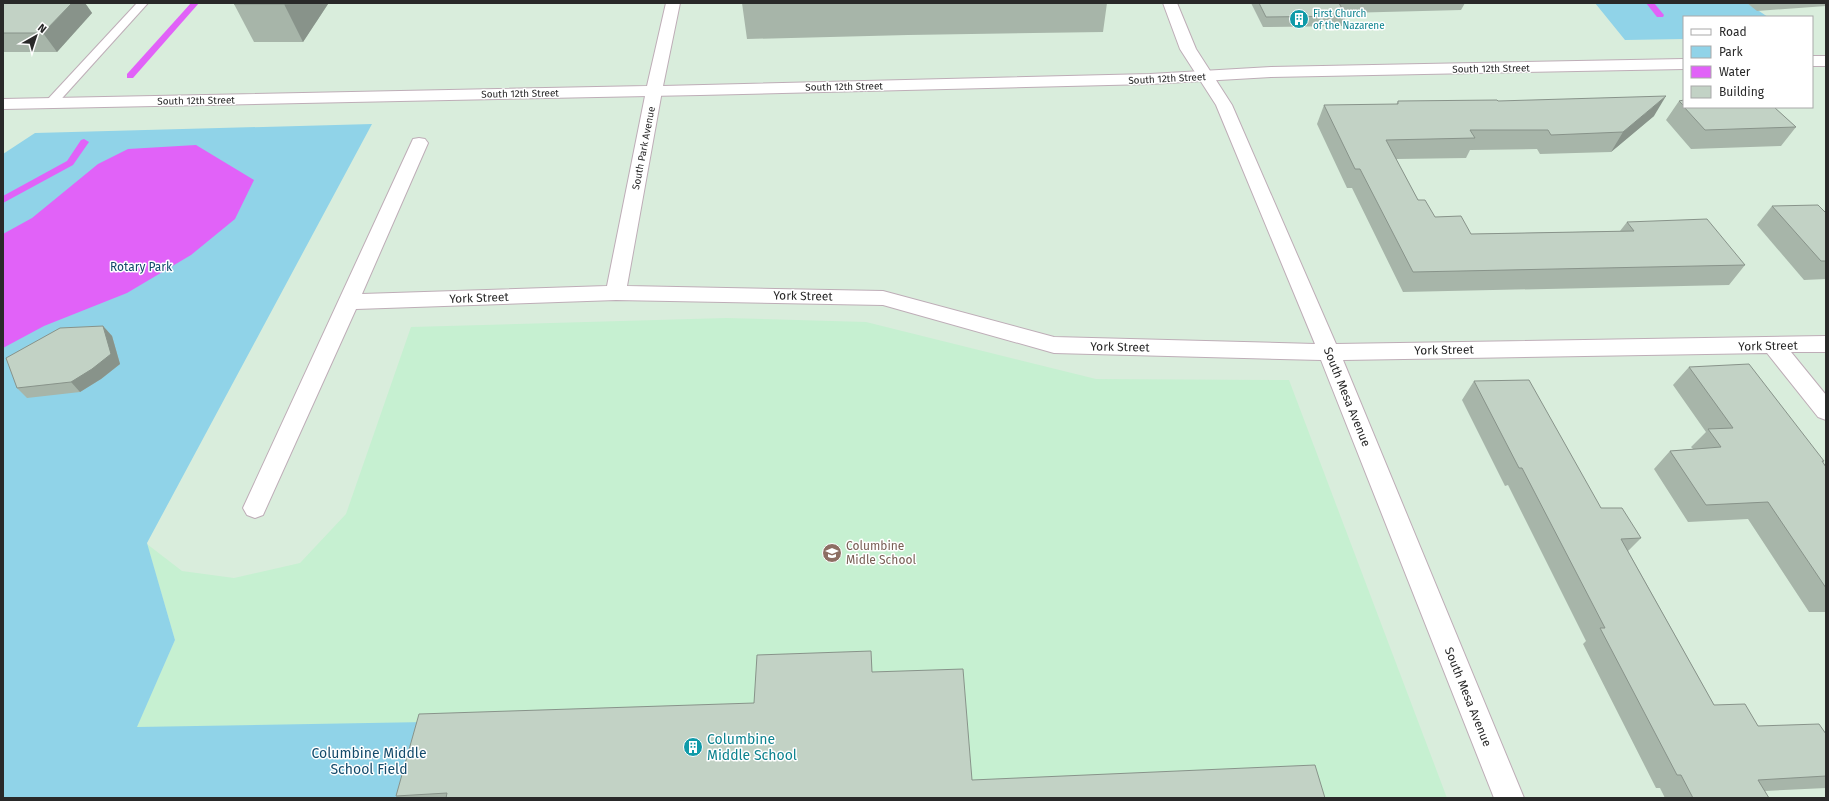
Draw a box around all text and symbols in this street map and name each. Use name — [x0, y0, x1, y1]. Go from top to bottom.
building icon: First Church of the Nazarene — [1288, 8, 1310, 30]
place label: First Church of the Nazarene — [1313, 8, 1385, 32]
north arrow — [16, 16, 56, 56]
legend — [1683, 16, 1813, 108]
text: N — [35, 21, 49, 36]
text: Road — [1719, 25, 1747, 39]
text: Park — [1719, 45, 1743, 59]
street label: South 12th Street — [1452, 62, 1530, 76]
text: Water — [1719, 65, 1751, 79]
street label: South 12th Street — [1128, 71, 1207, 87]
street label: South 12th Street — [805, 80, 883, 94]
text: Building — [1719, 85, 1765, 99]
street label: South 12th Street — [481, 87, 559, 101]
street label: South 12th Street — [157, 94, 235, 108]
street label: South Park Avenue — [630, 105, 658, 191]
park label: Rotary Park — [110, 260, 173, 274]
street label: York Street — [773, 288, 833, 304]
street label: York Street — [449, 290, 510, 306]
street label: York Street — [1738, 338, 1798, 354]
street label: York Street — [1090, 339, 1150, 355]
street label: York Street — [1414, 342, 1474, 358]
street label: South Mesa Avenue — [1321, 345, 1373, 449]
place label: Columbine Midle School — [846, 539, 916, 567]
school or university icon: Columbine Midle School — [821, 542, 843, 564]
street label: South Mesa Avenue — [1442, 645, 1494, 749]
place label: Columbine Middle School — [707, 731, 797, 764]
building icon: Columbine Middle School — [682, 736, 704, 758]
park label: Columbine Middle School Field — [311, 745, 427, 778]

